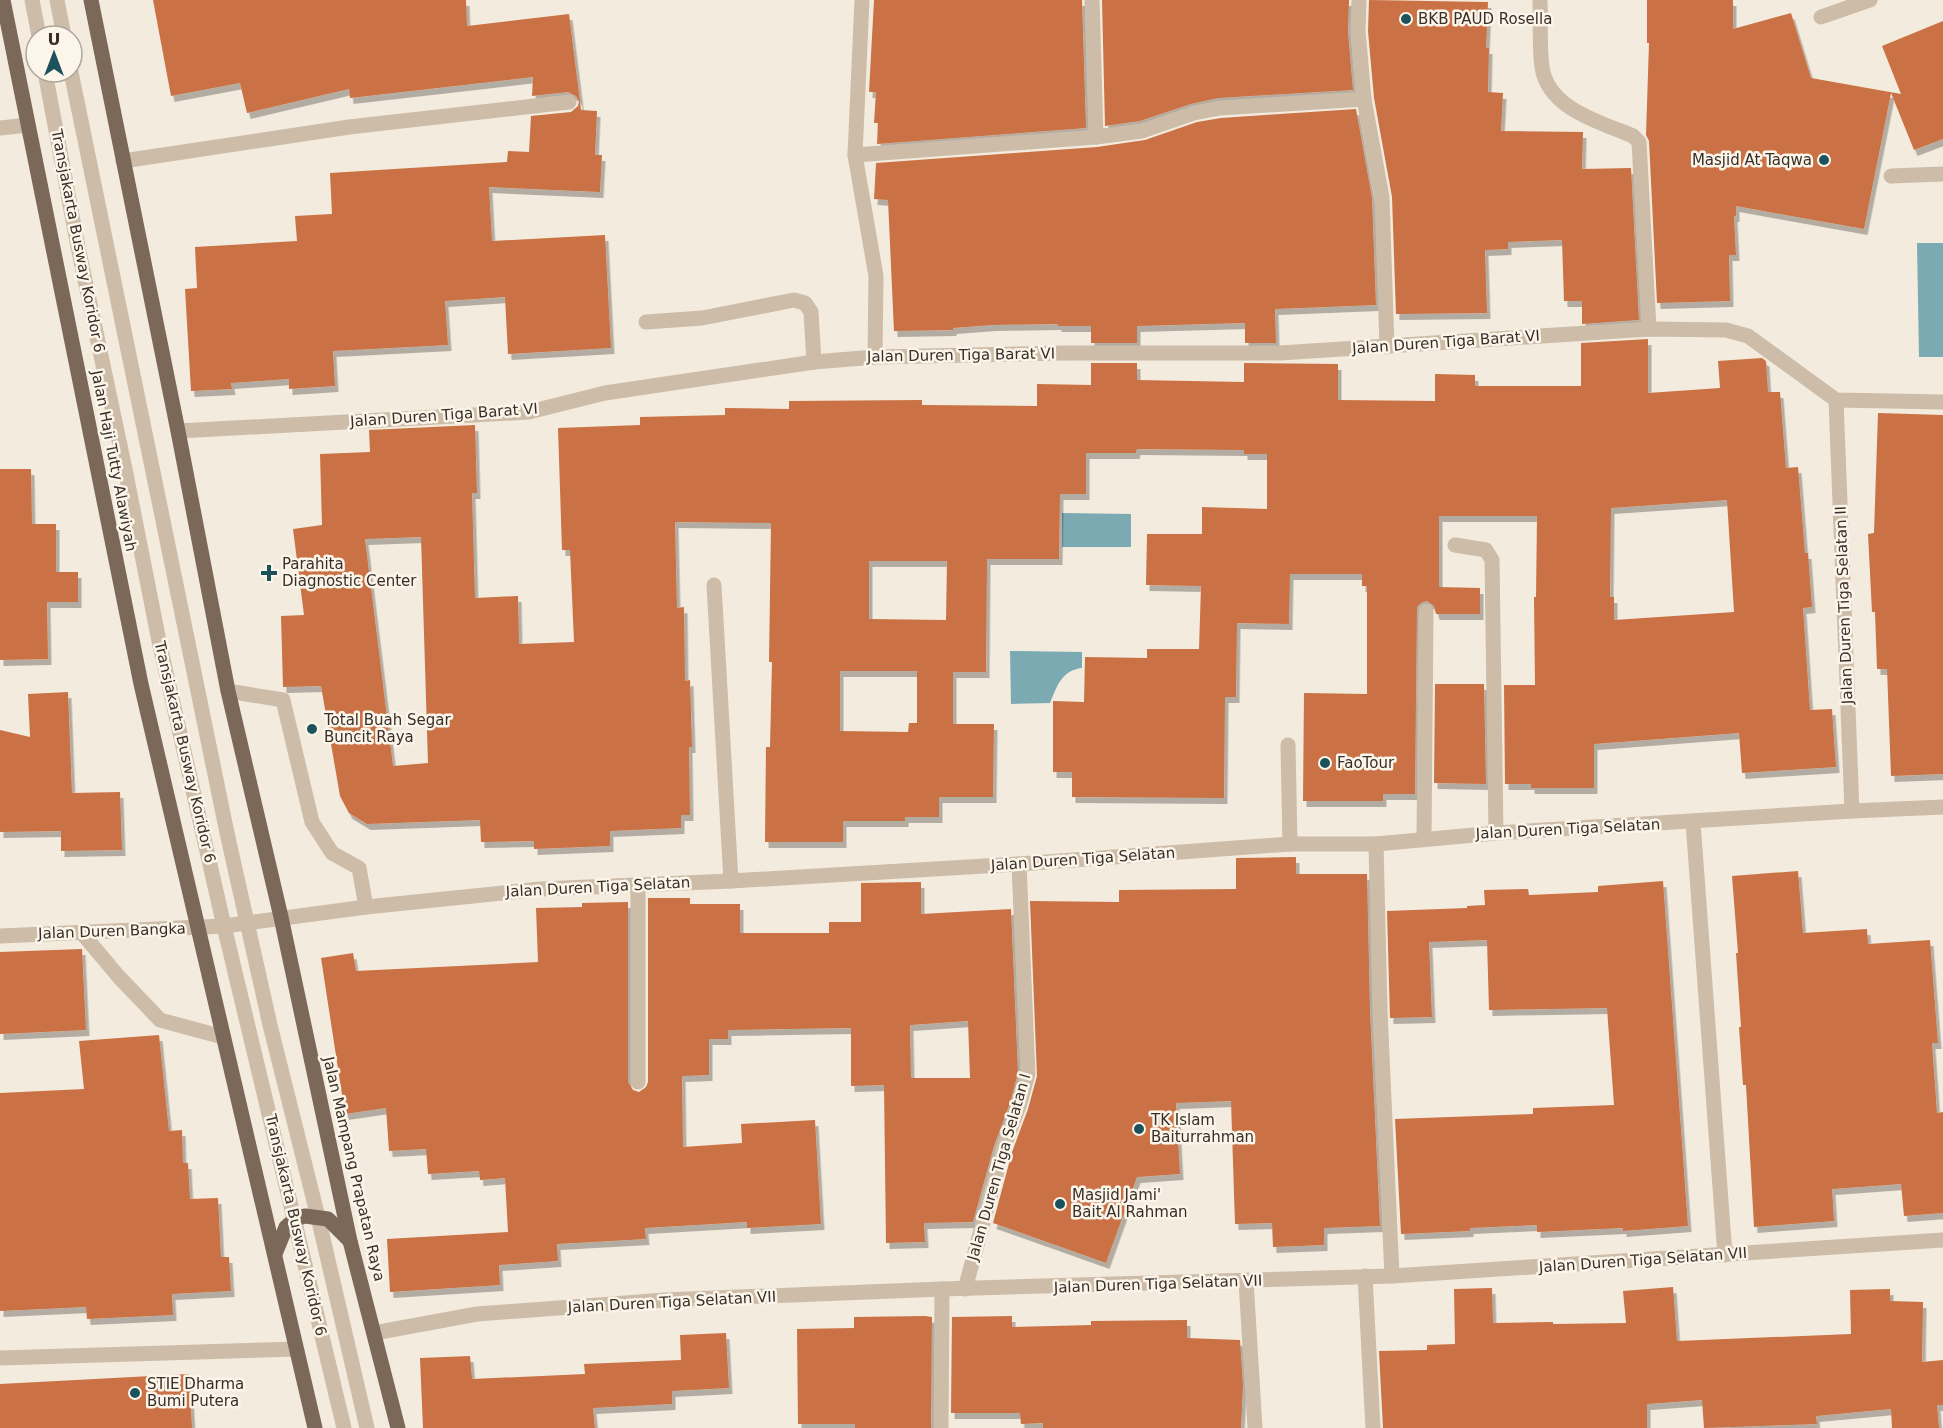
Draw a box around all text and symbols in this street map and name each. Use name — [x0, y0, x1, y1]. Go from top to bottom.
place label: BKB PAUD Rosella — [1418, 10, 1552, 28]
marker: BKB PAUD Rosella — [1399, 12, 1413, 26]
north arrow — [24, 24, 84, 84]
text: U — [48, 30, 61, 49]
street label: Transjakarta Busway Koridor 6 — [47, 127, 109, 354]
place label: Masjid At Taqwa — [1692, 151, 1812, 169]
marker: Masjid At Taqwa — [1817, 153, 1831, 167]
street label: Jalan Duren Tiga Barat VI — [1351, 326, 1540, 358]
street label: Jalan Duren Tiga Barat VI — [866, 344, 1055, 366]
street label: Jalan Haji Tutty Alawiyah — [87, 368, 140, 553]
street label: Jalan Duren Tiga Barat VI — [349, 399, 538, 431]
street label: Jalan Duren Tiga Selatan II — [1832, 506, 1856, 705]
place label: Parahita Diagnostic Center — [282, 555, 417, 590]
marker: Parahita Diagnostic Center — [260, 564, 278, 582]
street label: Transjakarta Busway Koridor 6 — [150, 638, 219, 865]
place label: Total Buah Segar Buncit Raya — [323, 711, 452, 746]
marker: Total Buah Segar Buncit Raya — [305, 722, 319, 736]
place label: FaoTour — [1337, 754, 1395, 772]
marker: FaoTour — [1318, 756, 1332, 770]
street label: Jalan Duren Tiga Selatan — [1474, 815, 1661, 843]
street label: Jalan Duren Tiga Selatan — [989, 844, 1176, 874]
street label: Jalan Duren Tiga Selatan — [504, 873, 691, 901]
street label: Jalan Duren Bangka — [37, 919, 186, 943]
street label: Jalan Mampang Prapatan Raya — [319, 1054, 389, 1283]
street label: Jalan Duren Tiga Selatan I — [963, 1071, 1034, 1264]
street label: Transjakarta Busway Koridor 6 — [261, 1111, 330, 1338]
place label: TK Islam Baiturrahman — [1150, 1111, 1254, 1146]
marker: TK Islam Baiturrahman — [1132, 1122, 1146, 1136]
place label: Masjid Jami' Bait Al Rahman — [1072, 1186, 1188, 1221]
marker: Masjid Jami' Bait Al Rahman — [1053, 1197, 1067, 1211]
street label: Jalan Duren Tiga Selatan VII — [1537, 1244, 1748, 1276]
street label: Jalan Duren Tiga Selatan VII — [1052, 1271, 1263, 1297]
street label: Jalan Duren Tiga Selatan VII — [566, 1288, 777, 1316]
place label: STIE Dharma Bumi Putera — [147, 1375, 244, 1410]
marker: STIE Dharma Bumi Putera — [128, 1386, 142, 1400]

